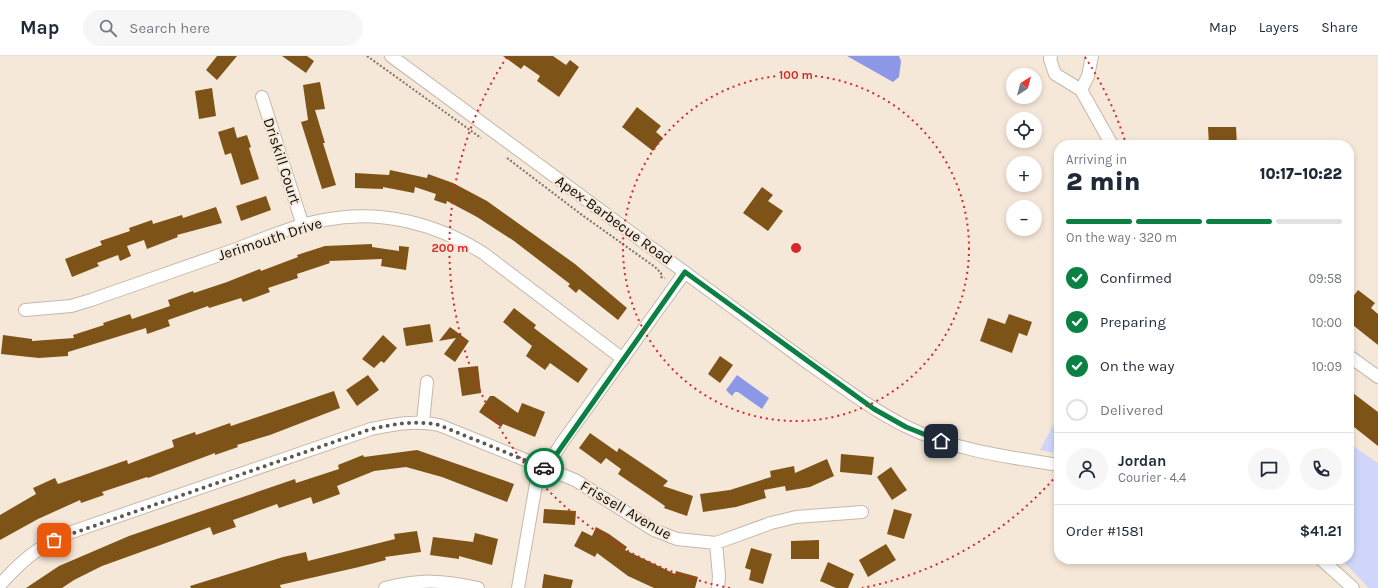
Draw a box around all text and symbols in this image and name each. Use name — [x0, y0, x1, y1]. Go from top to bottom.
search box — [83, 10, 363, 46]
text: Map — [20, 17, 59, 39]
icon: search — [97, 17, 119, 39]
text: Search here — [129, 19, 210, 37]
text: Map — [1209, 19, 1237, 36]
text: Layers — [1259, 19, 1299, 36]
text: Share — [1321, 19, 1358, 36]
text: 100 m — [779, 68, 813, 82]
north arrow — [1006, 68, 1042, 104]
map controls — [1006, 68, 1042, 236]
button: locate — [1006, 112, 1042, 148]
street label: Driskill Court — [260, 115, 305, 207]
text: Arriving in — [1066, 152, 1127, 167]
button: + — [1006, 156, 1042, 192]
text: 10:17–10:22 — [1260, 165, 1342, 183]
text: 2 min — [1066, 166, 1141, 197]
street label: Apex-Barbecue Road — [552, 172, 676, 268]
button: − — [1006, 200, 1042, 236]
street label: Jerimouth Drive — [216, 214, 324, 264]
text: On the way · 320 m — [1066, 230, 1177, 245]
text: 200 m — [432, 241, 468, 255]
centre of rings — [789, 241, 803, 255]
icon: check — [1066, 267, 1088, 289]
text: Confirmed — [1100, 269, 1172, 287]
text: 09:58 — [1308, 271, 1342, 286]
icon: check — [1066, 311, 1088, 333]
text: Preparing — [1100, 313, 1166, 331]
text: 10:00 — [1312, 315, 1342, 330]
icon: check — [1066, 355, 1088, 377]
text: On the way — [1100, 357, 1174, 375]
text: 10:09 — [1312, 359, 1342, 374]
text: Delivered — [1100, 401, 1164, 419]
pin — [924, 424, 958, 458]
icon: home — [930, 430, 952, 452]
courier — [524, 448, 564, 488]
button: person — [1066, 448, 1108, 490]
button: chat — [1248, 448, 1290, 490]
button: phone — [1300, 448, 1342, 490]
text: Jordan — [1118, 452, 1166, 470]
icon: car — [533, 457, 555, 479]
text: Courier · 4.4 — [1118, 470, 1186, 485]
street label: Frissell Avenue — [577, 477, 675, 543]
text: Order #1581 — [1066, 522, 1144, 540]
text: $41.21 — [1300, 522, 1342, 540]
pin — [37, 523, 71, 557]
icon: bag — [43, 529, 65, 551]

